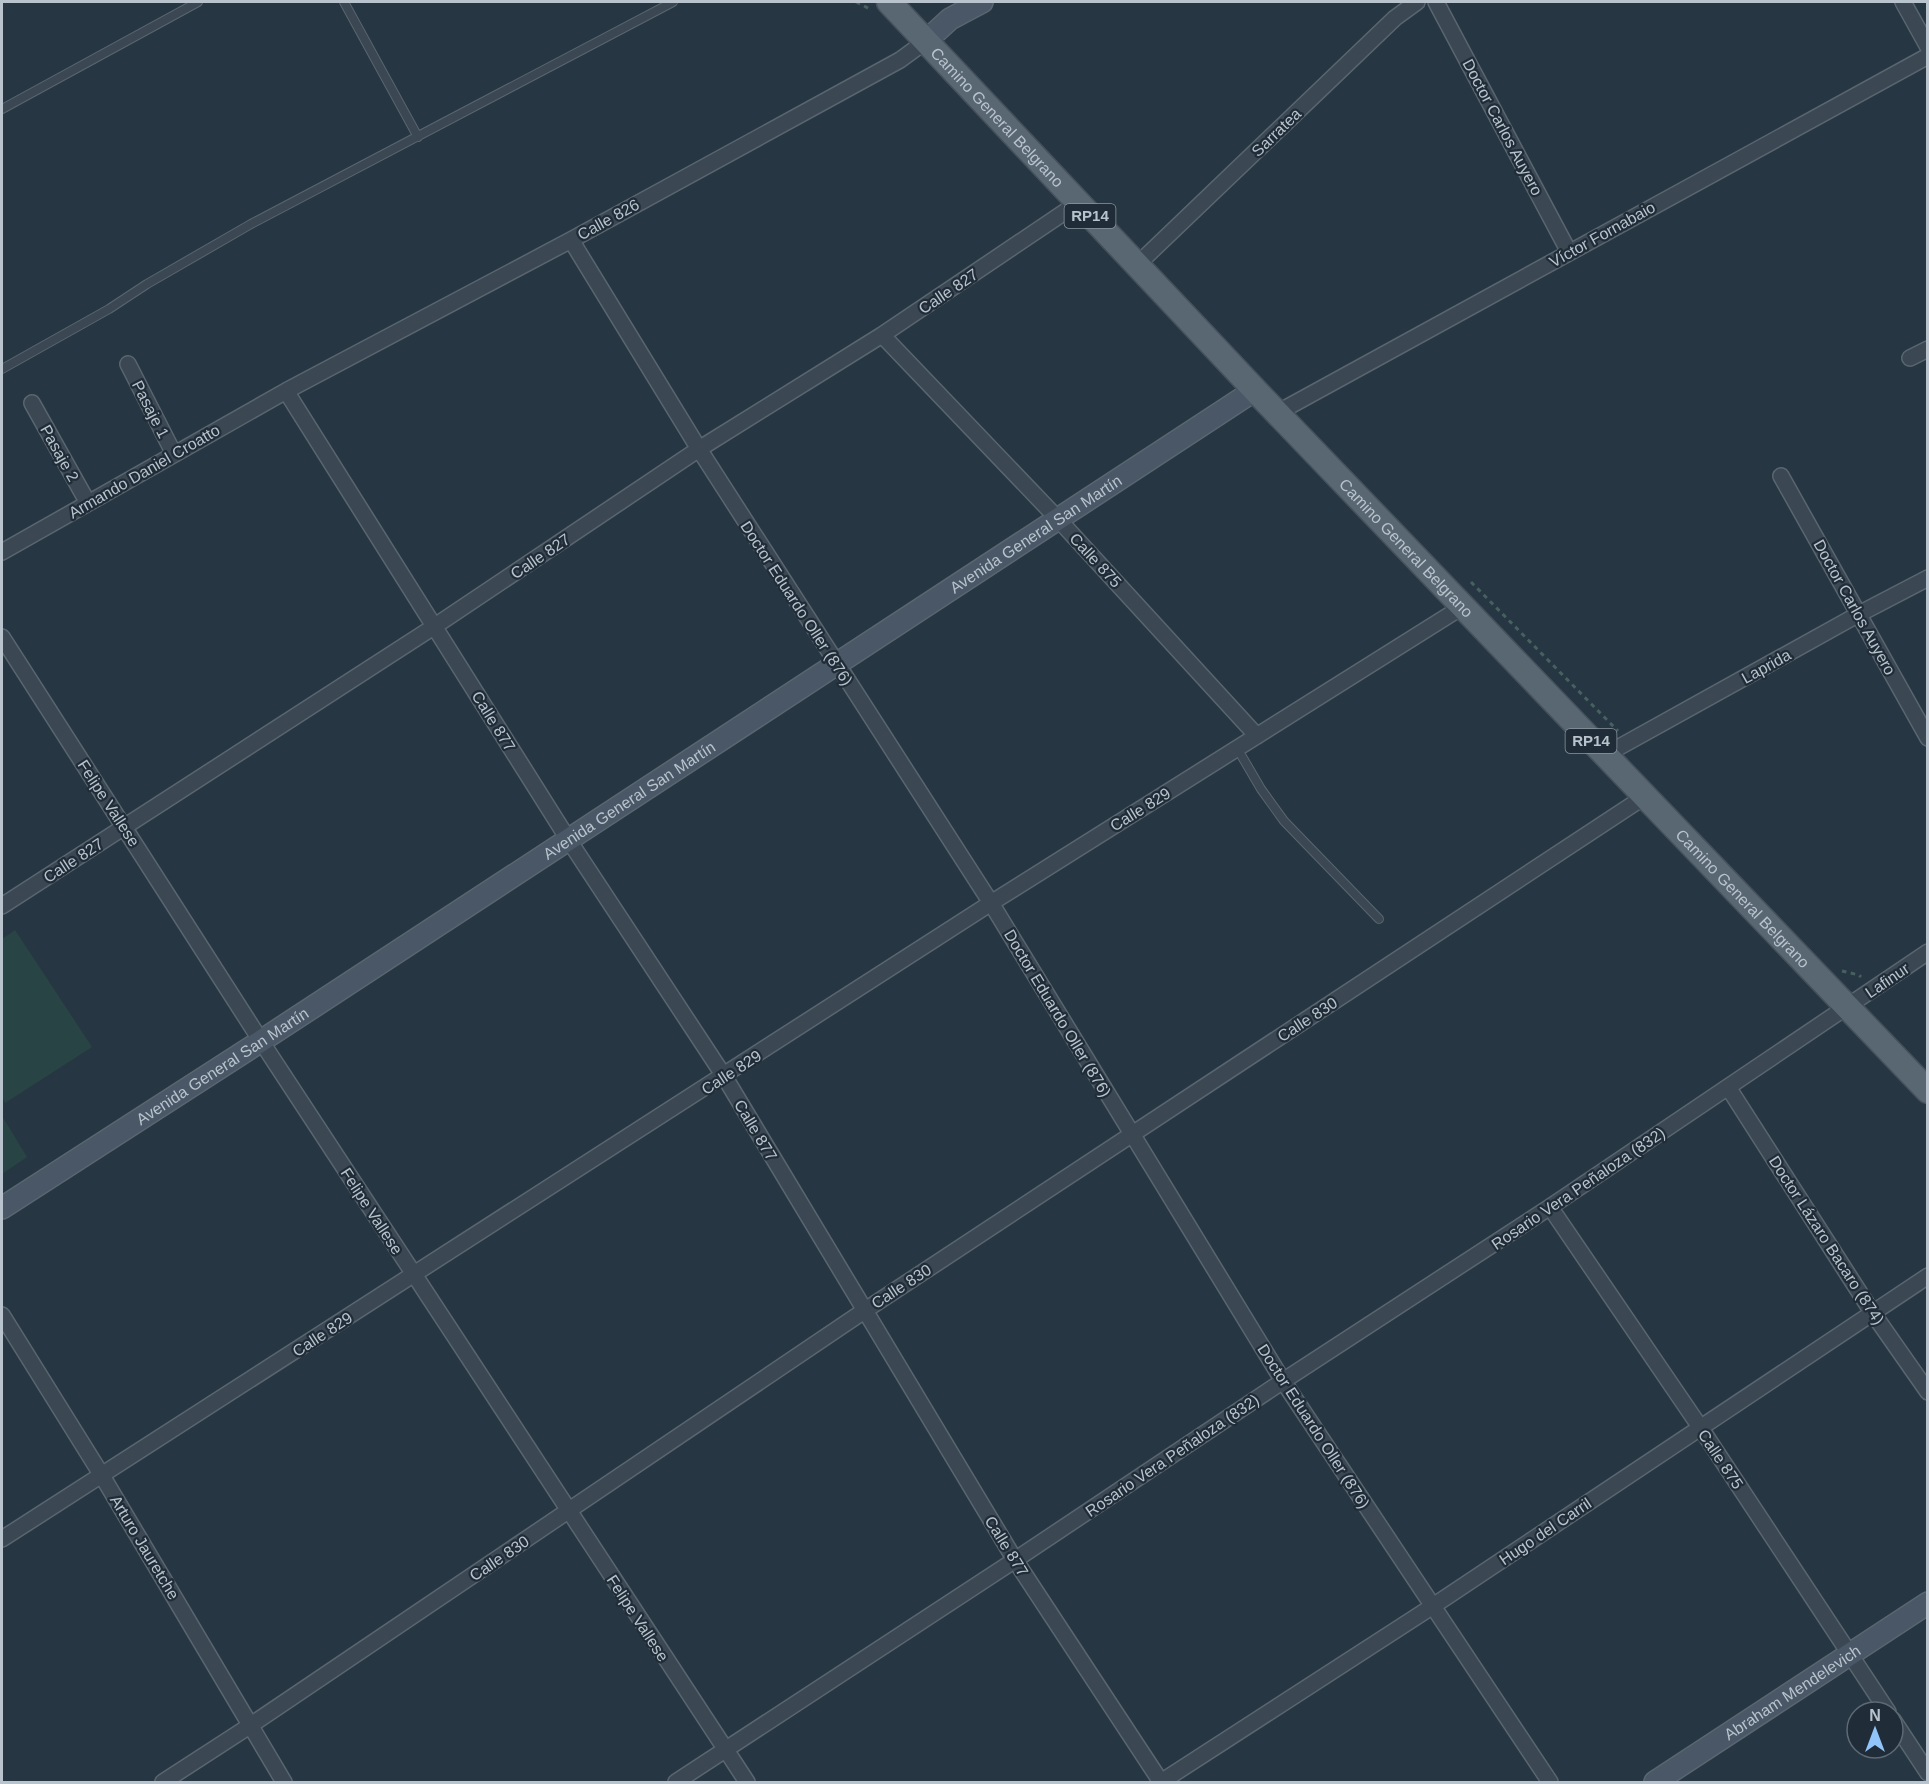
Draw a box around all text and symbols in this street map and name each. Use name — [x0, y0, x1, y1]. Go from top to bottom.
street label: Camino General Belgrano — [927, 44, 1067, 191]
street label: Doctor Carlos Auyero — [1459, 56, 1546, 198]
street label: Sarratea — [1248, 105, 1304, 160]
street label: Calle 826 — [575, 196, 642, 243]
street label: Víctor Fornabaio — [1546, 198, 1658, 271]
road number: RP14 — [1064, 204, 1116, 228]
street label: Calle 827 — [916, 265, 981, 317]
street label: Pasaje 1 — [129, 378, 172, 441]
street label: Armando Daniel Croatto — [66, 421, 223, 522]
street label: Pasaje 2 — [37, 422, 82, 485]
street label: Avenida General San Martín — [947, 472, 1125, 597]
street label: Camino General Belgrano — [1336, 475, 1476, 621]
street label: Doctor Eduardo Oller (876) — [737, 518, 856, 688]
street label: Calle 827 — [508, 530, 573, 582]
street label: Calle 875 — [1066, 530, 1125, 591]
street label: Doctor Carlos Auyero — [1810, 537, 1899, 678]
street label: Laprida — [1739, 646, 1794, 687]
street label: Calle 877 — [468, 688, 519, 755]
road number: RP14 — [1566, 729, 1616, 753]
street label: Avenida General San Martín — [540, 738, 718, 863]
street label: Felipe Vallese — [74, 757, 143, 850]
street label: Calle 829 — [1107, 784, 1174, 835]
street label: Camino General Belgrano — [1672, 826, 1813, 971]
street label: Calle 827 — [40, 835, 106, 886]
street label: Doctor Eduardo Oller (876) — [1001, 927, 1114, 1100]
street label: Lafinur — [1862, 959, 1913, 1001]
street label: Calle 830 — [1274, 994, 1340, 1045]
street label: Avenida General San Martín — [133, 1004, 312, 1128]
street label: Calle 829 — [698, 1047, 764, 1098]
street label: Calle 877 — [731, 1097, 780, 1164]
street label: Rosario Vera Peñaloza (832) — [1488, 1124, 1668, 1253]
street label: Doctor Lázaro Bacaro (874) — [1766, 1153, 1887, 1328]
street label: Felipe Vallese — [337, 1165, 406, 1258]
street label: Calle 830 — [868, 1261, 934, 1312]
street label: Calle 829 — [289, 1309, 355, 1360]
street label: Doctor Eduardo Oller (876) — [1254, 1341, 1373, 1511]
street label: Rosario Vera Peñaloza (832) — [1082, 1391, 1262, 1520]
street label: Calle 875 — [1695, 1427, 1747, 1492]
street label: Arturo Jauretche — [107, 1492, 182, 1602]
street label: Hugo del Carril — [1496, 1495, 1594, 1568]
street label: Calle 877 — [981, 1513, 1032, 1580]
street label: Calle 830 — [467, 1532, 532, 1584]
street label: Felipe Vallese — [603, 1572, 672, 1665]
street label: Abraham Mendelevich — [1721, 1642, 1864, 1743]
north arrow — [1845, 1700, 1905, 1760]
text: N — [1869, 1707, 1881, 1724]

